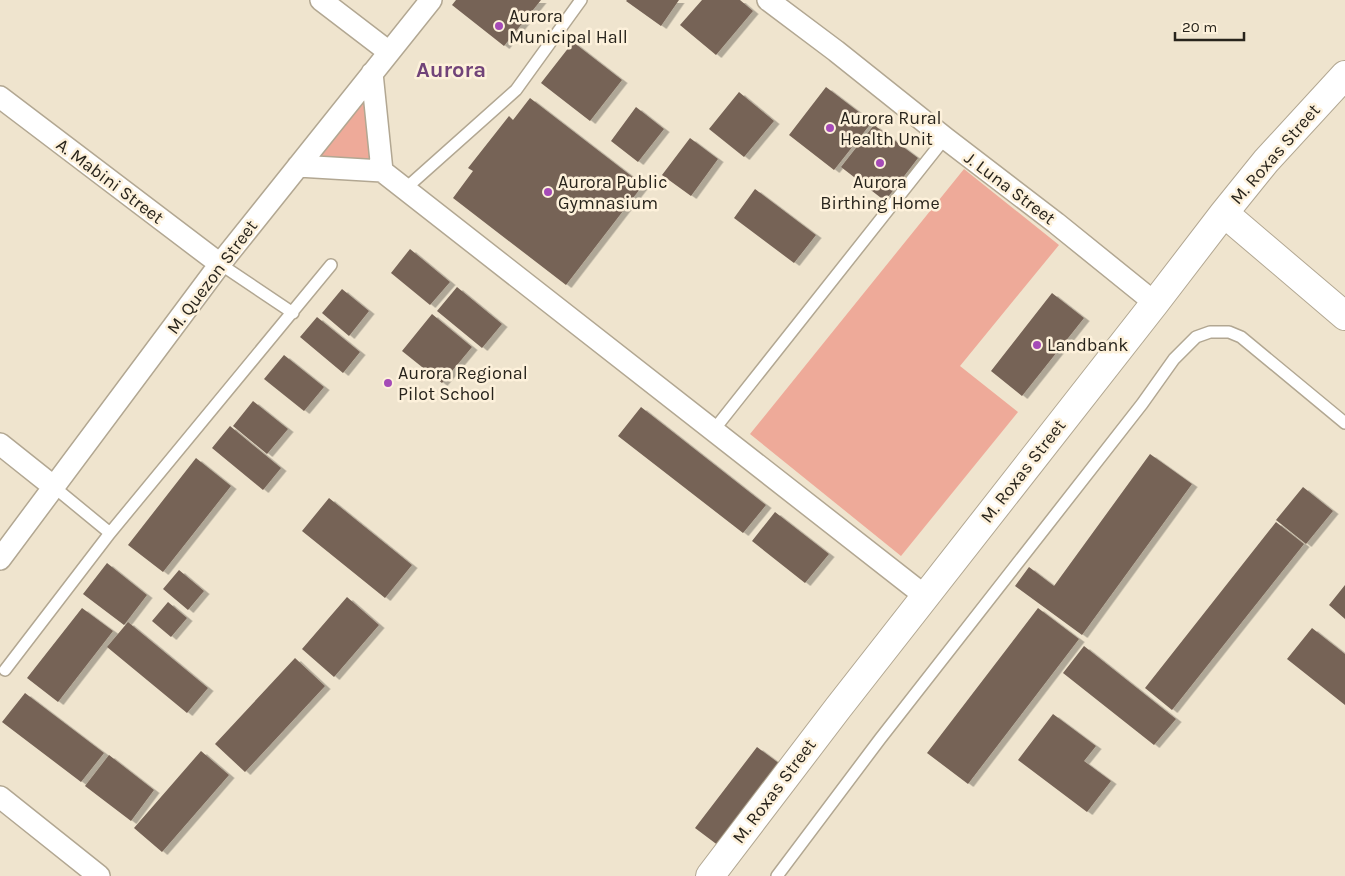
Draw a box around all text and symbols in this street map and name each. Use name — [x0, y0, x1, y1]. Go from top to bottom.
place label: Aurora Municipal Hall — [509, 5, 628, 48]
scale bar — [1175, 10, 1244, 42]
text: 20 m — [1182, 18, 1217, 36]
marker: Aurora Municipal Hall — [493, 20, 505, 32]
district label: Aurora — [416, 57, 486, 83]
street label: M. Roxas Street — [1225, 99, 1325, 209]
place label: Aurora Rural Health Unit — [840, 107, 942, 150]
marker: Aurora Rural Health Unit — [824, 122, 836, 134]
street label: A. Mabini Street — [52, 133, 168, 229]
street label: J. Luna Street — [960, 147, 1060, 230]
marker: Aurora Birthing Home — [874, 157, 886, 169]
place label: Aurora Public Gymnasium — [558, 171, 668, 214]
place label: Aurora Birthing Home — [820, 171, 940, 214]
marker: Aurora Public Gymnasium — [542, 186, 554, 198]
street label: M. Quezon Street — [162, 215, 262, 339]
place label: Landbank — [1047, 334, 1128, 356]
marker: Landbank — [1031, 339, 1043, 351]
place label: Aurora Regional Pilot School — [398, 362, 528, 405]
marker: Aurora Regional Pilot School — [382, 377, 394, 389]
street label: M. Roxas Street — [976, 414, 1071, 527]
street label: M. Roxas Street — [727, 734, 821, 848]

